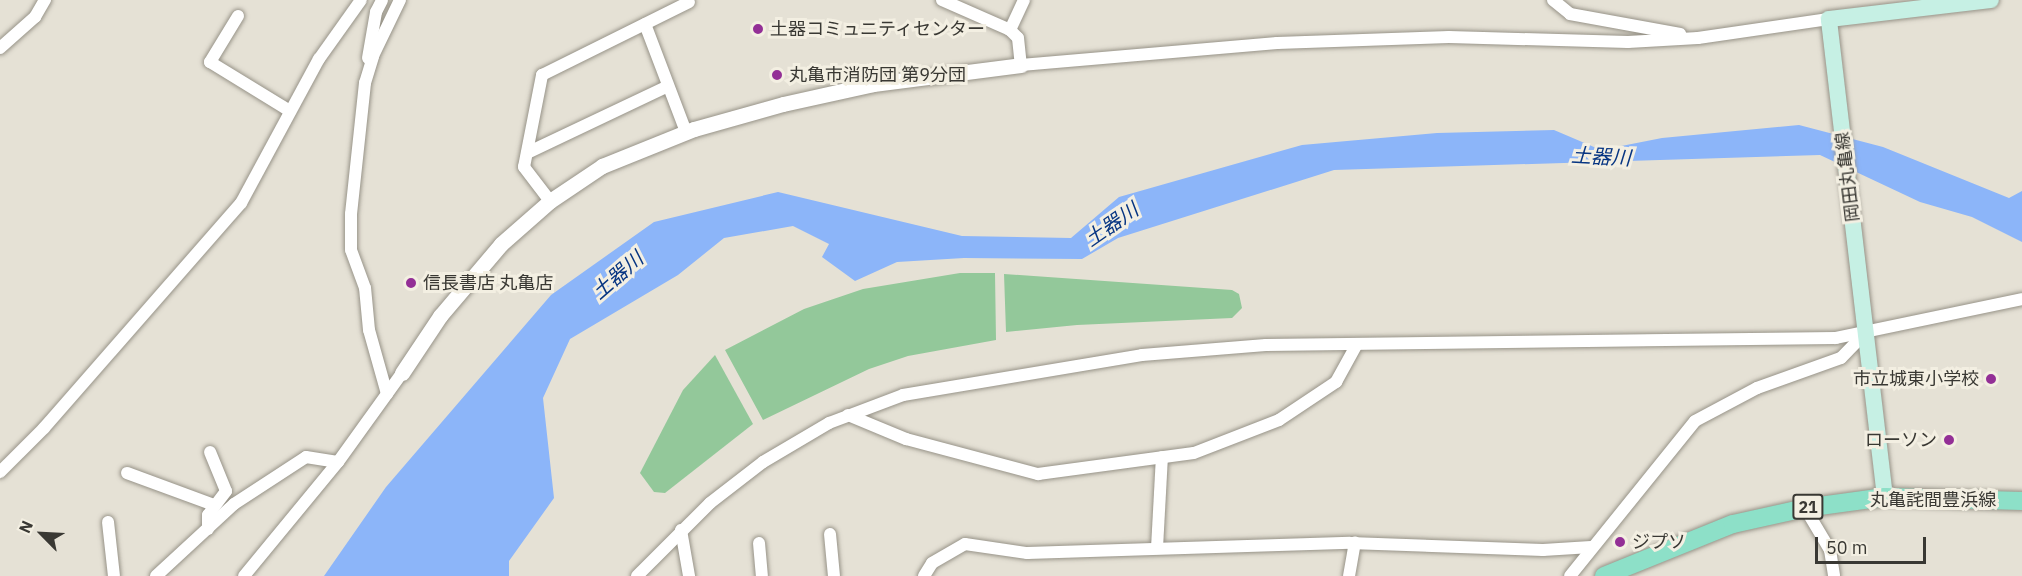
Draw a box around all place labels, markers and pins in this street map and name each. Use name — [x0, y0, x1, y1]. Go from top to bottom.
place label: 土器コミュニティセンター — [770, 18, 986, 40]
marker: 土器コミュニティセンター — [751, 22, 765, 36]
place label: 丸亀市消防団 第9分団 — [789, 64, 966, 86]
marker: 丸亀市消防団 第9分団 — [770, 68, 784, 82]
place label: 信長書店 丸亀店 — [423, 272, 553, 294]
marker: 信長書店 丸亀店 — [404, 276, 418, 290]
place label: 市立城東小学校 — [1853, 368, 1979, 390]
marker: 市立城東小学校 — [1984, 372, 1998, 386]
place label: ローソン — [1865, 429, 1937, 451]
marker: ローソン — [1942, 433, 1956, 447]
place label: ジプソ — [1632, 531, 1686, 553]
marker: ジプソ — [1613, 535, 1627, 549]

